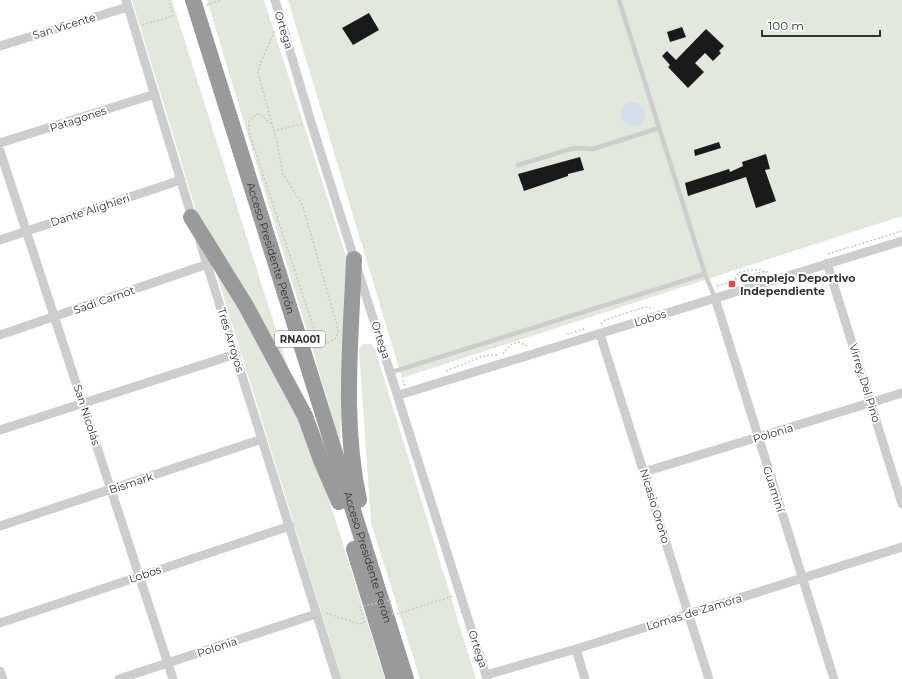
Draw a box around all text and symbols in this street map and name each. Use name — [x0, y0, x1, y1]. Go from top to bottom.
street label: Ortega — [272, 9, 296, 51]
street label: San Vicente — [31, 10, 98, 42]
scale bar — [762, 12, 880, 38]
text: 100 m — [768, 18, 804, 33]
street label: Patagones — [48, 103, 109, 135]
street label: Acceso Presidente Perón — [244, 181, 298, 316]
street label: Dante Alighieri — [49, 191, 131, 229]
place label: Complejo Deportivo Independiente — [740, 271, 855, 298]
marker: Complejo Deportivo Independiente — [727, 279, 737, 289]
street label: Sadi Carnot — [72, 283, 137, 317]
street label: Tres Arroyos — [215, 306, 248, 374]
street label: Lobos — [632, 306, 668, 330]
street label: Ortega — [368, 319, 394, 361]
road number: RNA001 — [275, 331, 325, 347]
street label: Virrey Del Pino — [846, 342, 884, 424]
street label: San Nicolás — [71, 383, 104, 448]
street label: Polonia — [751, 420, 795, 446]
street label: Guaminí — [760, 464, 788, 515]
street label: Nicasio Oroño — [637, 467, 673, 545]
street label: Bismark — [107, 469, 155, 497]
street label: Acceso Presidente Perón — [341, 490, 395, 625]
street label: Lobos — [127, 562, 163, 586]
street label: Lomas de Zamora — [644, 591, 744, 633]
street label: Ortega — [465, 628, 491, 670]
street label: Polonia — [195, 634, 239, 660]

